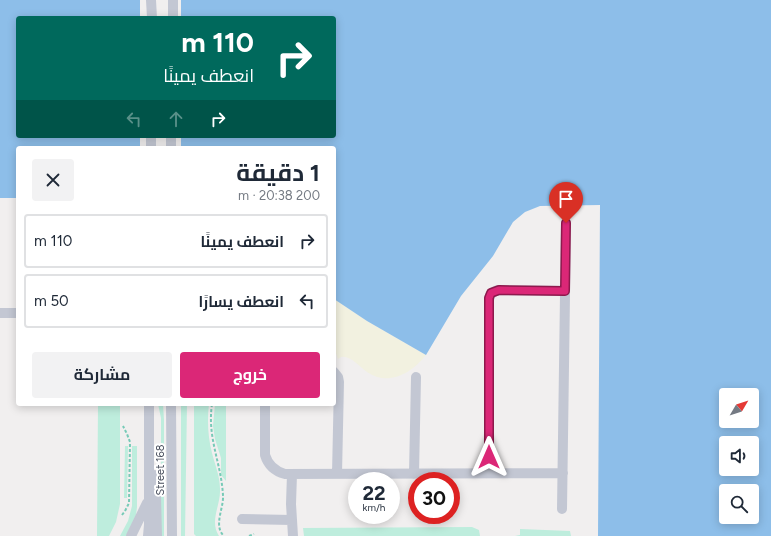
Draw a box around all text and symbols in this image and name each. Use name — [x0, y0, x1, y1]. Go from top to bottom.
text: 110 m — [181, 25, 254, 59]
icon: right — [268, 32, 320, 84]
text: انعطف يمينًا — [163, 65, 254, 87]
icon: left — [123, 108, 145, 130]
icon: ahead — [165, 108, 187, 130]
icon: right — [207, 108, 229, 130]
text: 1 دقيقة — [236, 158, 320, 187]
button: close — [32, 159, 74, 201]
pin — [549, 182, 583, 223]
text: 200 m · 20:38 — [238, 188, 320, 203]
icon: arrive — [555, 188, 577, 210]
icon: right — [296, 230, 318, 252]
text: 110 m — [34, 232, 73, 250]
text: انعطف يمينًا — [200, 233, 284, 251]
icon: left — [296, 290, 318, 312]
text: 50 m — [34, 292, 69, 310]
text: انعطف يسارًا — [199, 293, 284, 311]
button: مشاركة — [32, 352, 172, 398]
button: خروج — [180, 352, 320, 398]
north arrow — [719, 388, 759, 428]
map controls — [719, 388, 759, 524]
position arrow — [468, 436, 510, 478]
button: sound — [719, 436, 759, 476]
street label: Street 168 — [154, 444, 167, 496]
speed limit sign: 30 — [408, 472, 460, 524]
text: 22 — [362, 481, 386, 505]
button: search — [719, 484, 759, 524]
text: km/h — [363, 501, 385, 514]

